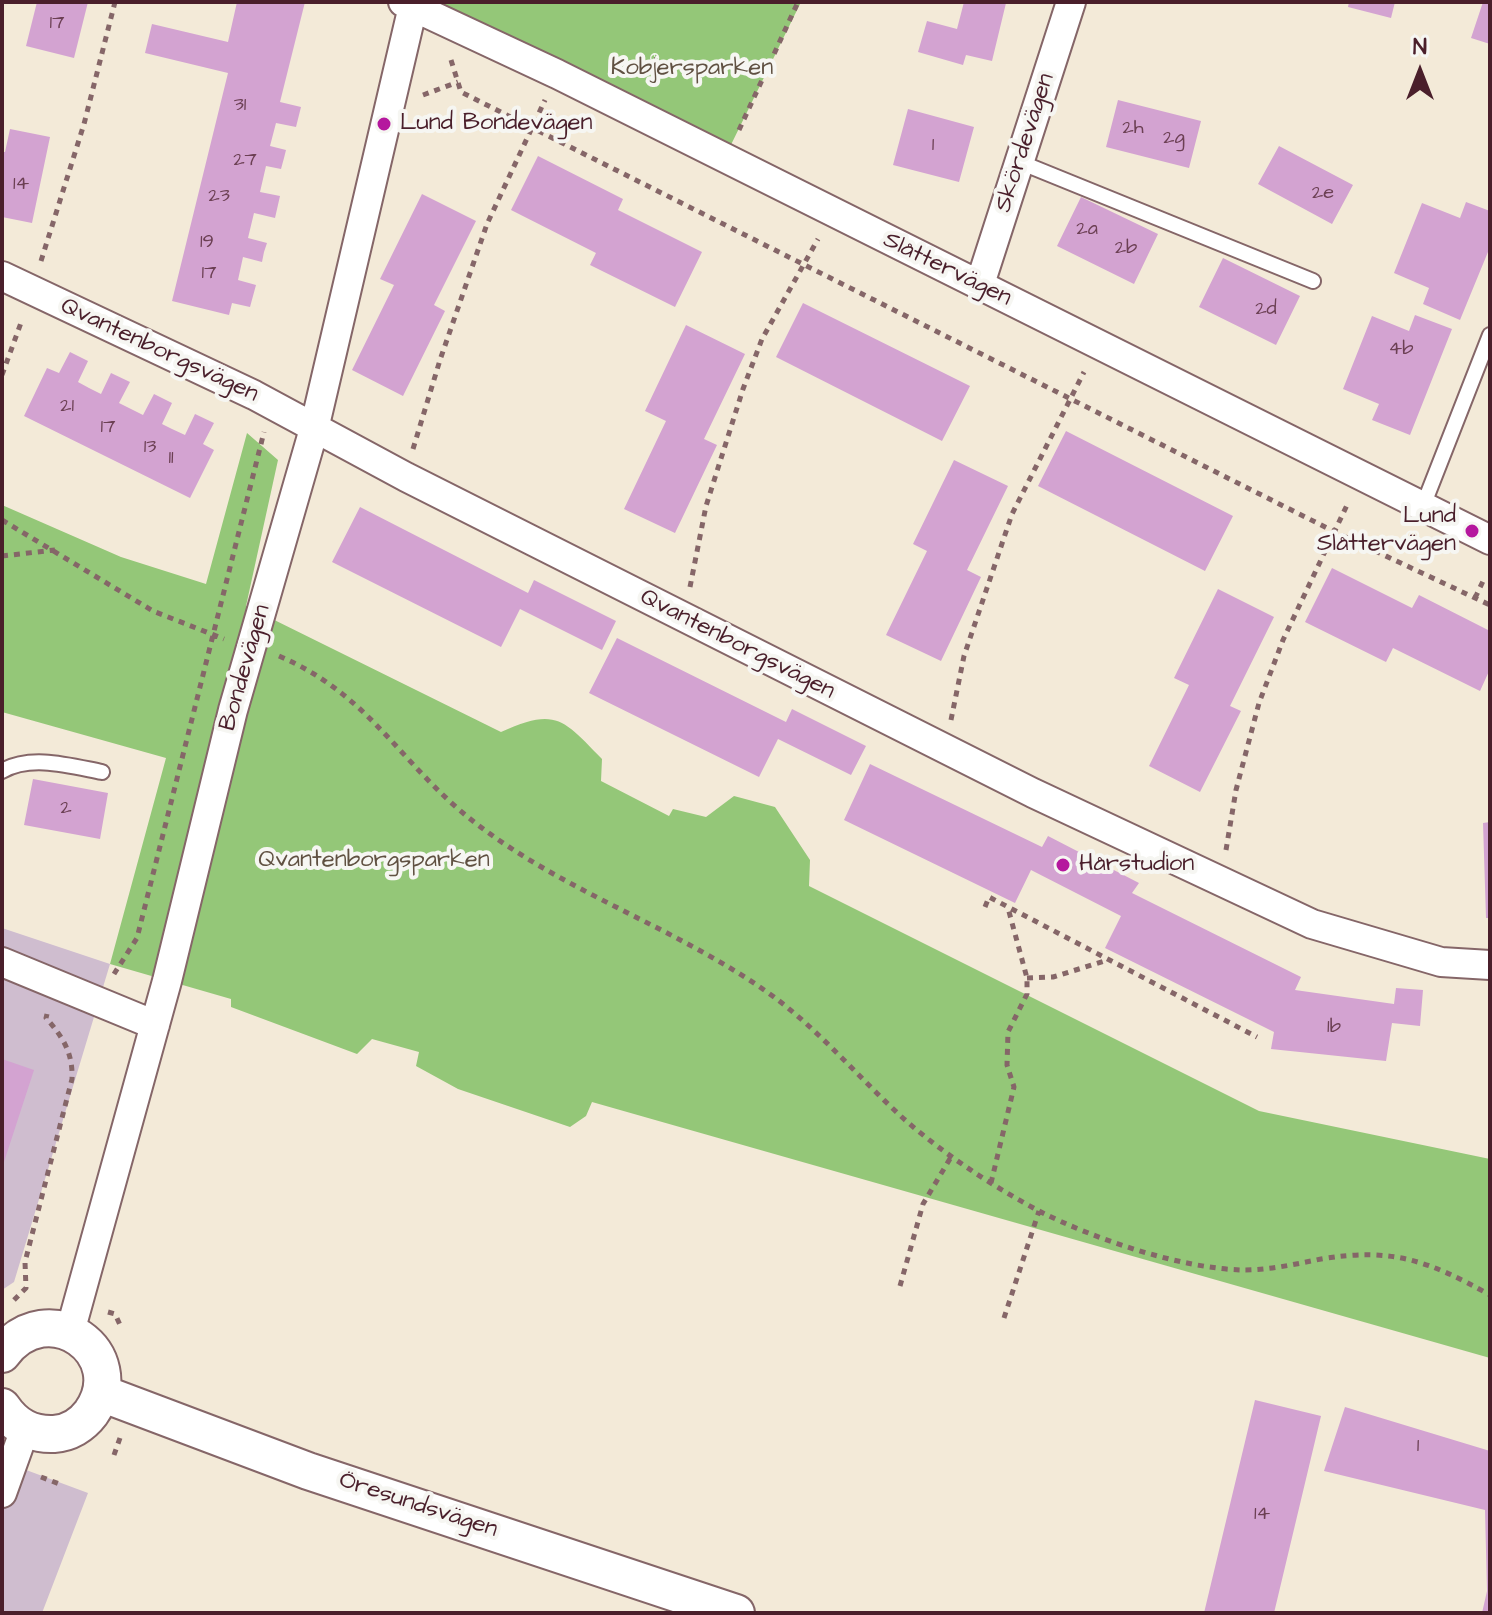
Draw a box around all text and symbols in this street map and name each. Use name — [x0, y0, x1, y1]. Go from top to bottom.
house number: 17 — [50, 12, 64, 36]
north arrow — [1380, 32, 1460, 112]
text: N — [1413, 32, 1427, 63]
park label: Kobjersparken — [611, 55, 773, 83]
street label: Skördevägen — [990, 70, 1062, 216]
house number: 31 — [234, 94, 246, 118]
place label: Lund Bondevägen — [400, 110, 593, 138]
marker: Lund Bondevägen — [375, 115, 393, 133]
house number: 2h — [1122, 117, 1144, 141]
house number: 2g — [1163, 127, 1185, 151]
house number: 1 — [932, 134, 934, 158]
house number: 27 — [233, 149, 257, 173]
house number: 14 — [13, 173, 29, 197]
house number: 2e — [1312, 182, 1334, 206]
house number: 23 — [208, 185, 230, 209]
house number: 2a — [1076, 218, 1098, 242]
street label: Slåttervägen — [878, 227, 1016, 313]
house number: 19 — [200, 231, 214, 255]
house number: 2b — [1115, 237, 1137, 261]
house number: 17 — [202, 262, 216, 286]
street label: Qvantenborgsvägen — [55, 292, 263, 410]
house number: 2d — [1255, 298, 1277, 322]
house number: 4b — [1389, 338, 1413, 362]
house number: 21 — [60, 395, 74, 419]
house number: 17 — [101, 416, 115, 440]
house number: 13 — [144, 436, 156, 460]
house number: 11 — [168, 447, 174, 471]
place label: Lund Slåttervägen — [1317, 503, 1456, 559]
marker: Lund Slåttervägen — [1463, 522, 1481, 540]
street label: Qvantenborgsvägen — [635, 583, 839, 707]
street label: Bondevägen — [214, 602, 278, 734]
house number: 2 — [60, 797, 72, 821]
park label: Qvantenborgsparken — [258, 847, 490, 875]
place label: Hårstudion — [1079, 851, 1194, 879]
marker: Hårstudion — [1054, 856, 1072, 874]
house number: 1b — [1327, 1016, 1341, 1040]
house number: 1 — [1417, 1435, 1419, 1459]
street label: Öresundsvägen — [335, 1467, 501, 1545]
house number: 14 — [1254, 1503, 1270, 1527]

